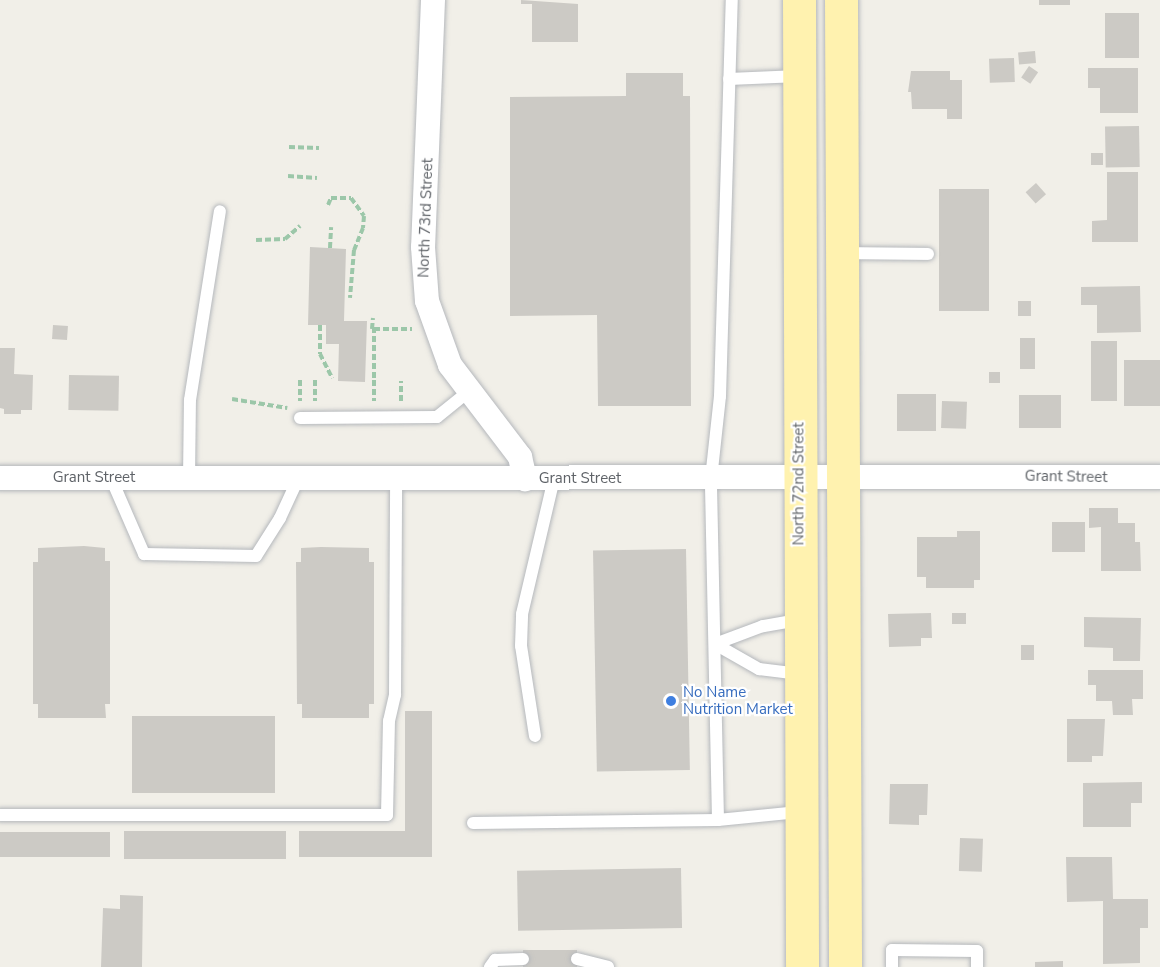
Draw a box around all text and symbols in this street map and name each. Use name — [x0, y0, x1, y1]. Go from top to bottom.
street label: North 73rd Street — [415, 158, 437, 278]
street label: North 72nd Street — [790, 423, 808, 545]
street label: Grant Street — [1025, 467, 1107, 487]
street label: Grant Street — [53, 469, 135, 487]
street label: Grant Street — [539, 470, 621, 488]
place label: No Name Nutrition Market — [683, 683, 793, 718]
marker: No Name Nutrition Market — [664, 694, 678, 708]

